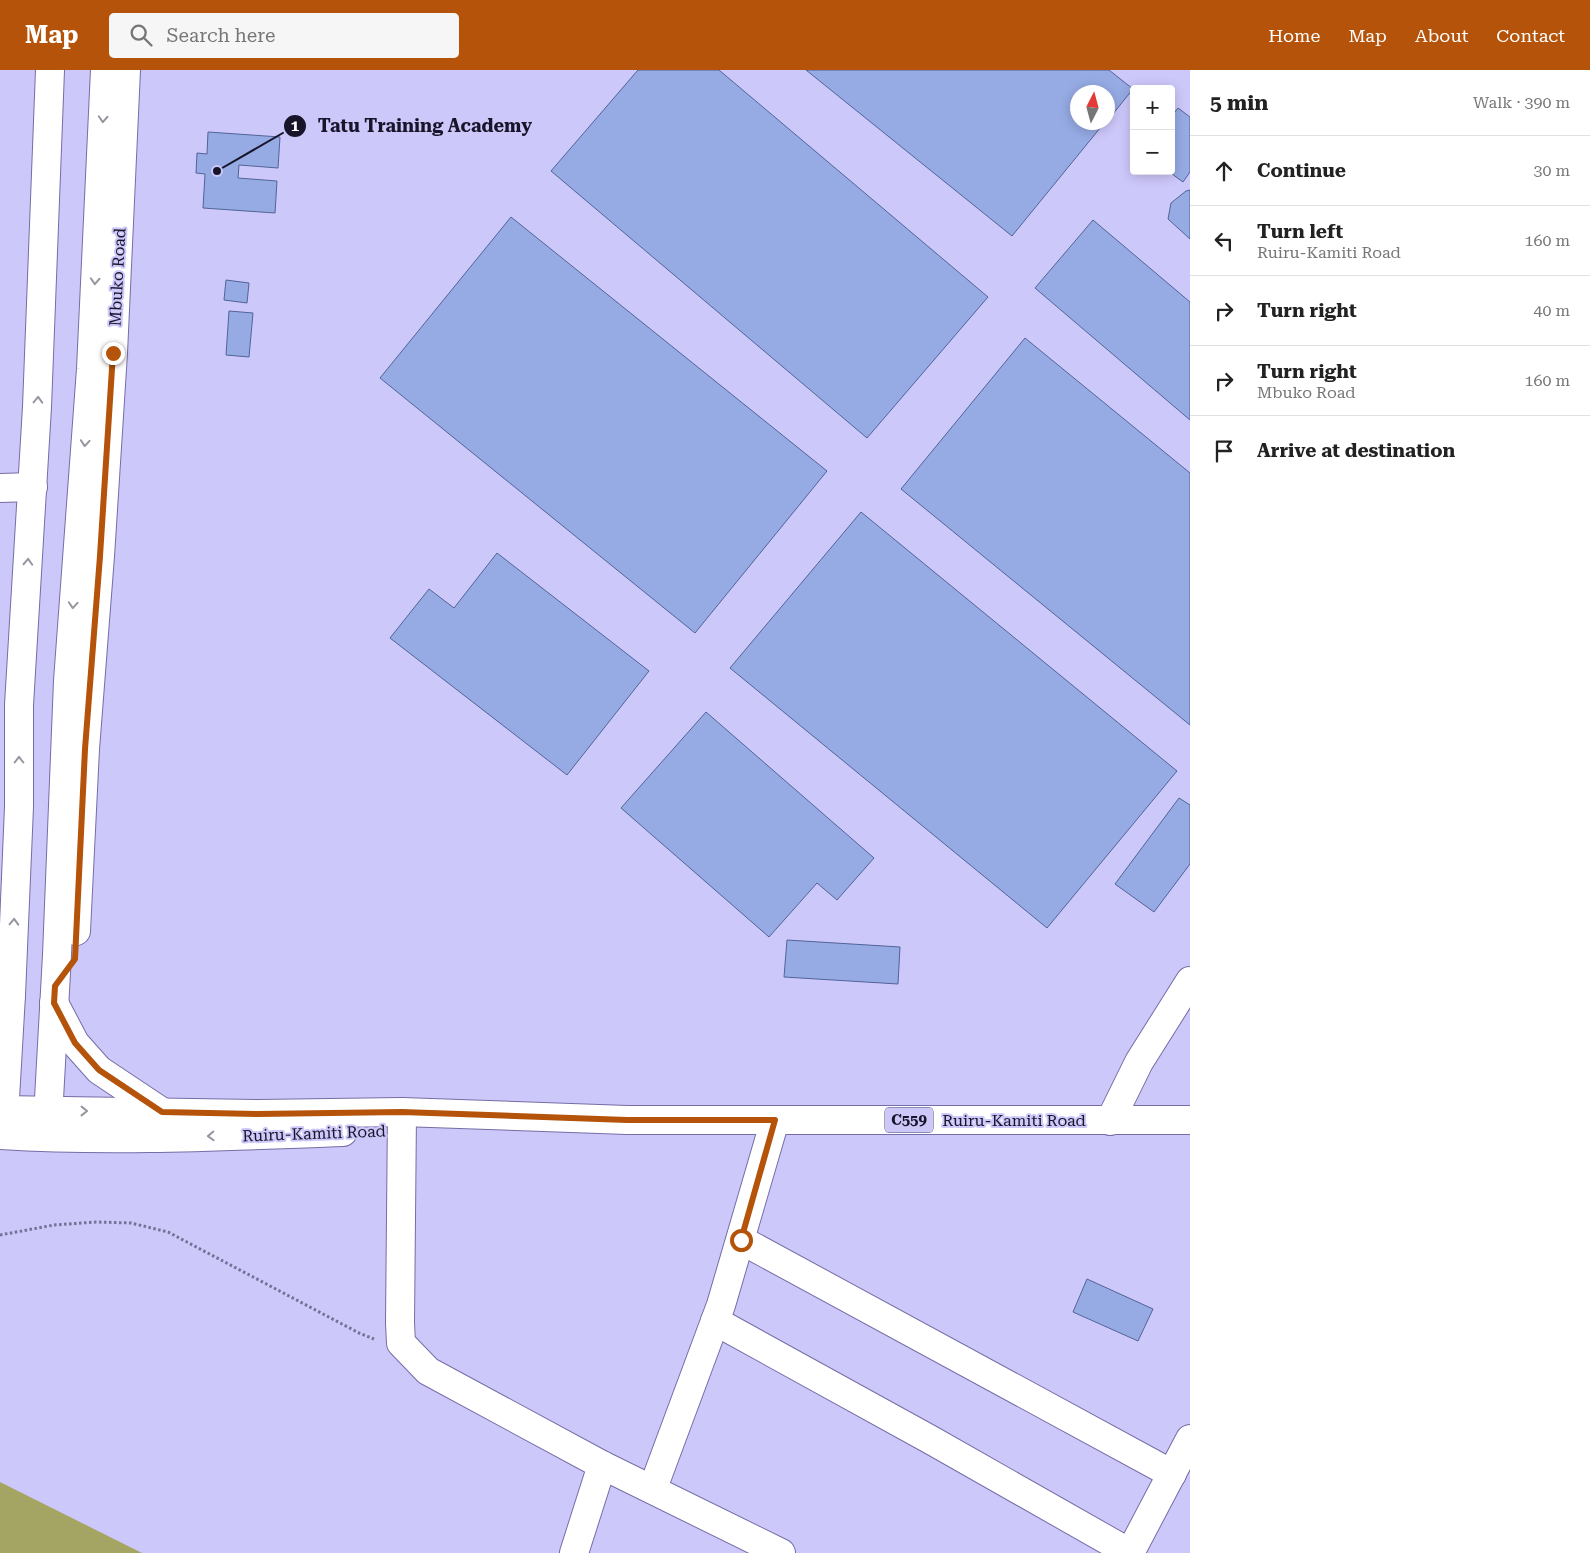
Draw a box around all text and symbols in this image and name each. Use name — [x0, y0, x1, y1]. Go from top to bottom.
search box — [109, 13, 459, 58]
text: Map — [25, 21, 79, 49]
icon: search — [127, 21, 155, 49]
text: Search here — [167, 24, 275, 47]
text: Home — [1268, 25, 1320, 46]
text: Map — [1348, 25, 1387, 46]
text: About — [1415, 25, 1468, 46]
text: Contact — [1496, 25, 1565, 46]
north arrow — [1070, 85, 1115, 130]
map controls — [1130, 85, 1175, 175]
button: + — [1130, 85, 1175, 130]
text: 5 min — [1210, 91, 1268, 115]
text: Walk · 390 m — [1473, 93, 1570, 112]
callout: Tatu Training Academy — [283, 109, 542, 142]
one-way arrow — [97, 115, 108, 123]
text: Tatu Training Academy — [318, 115, 532, 136]
text: 1 — [291, 117, 300, 135]
button: − — [1130, 130, 1175, 175]
icon: ahead — [1210, 157, 1238, 185]
text: Continue — [1257, 159, 1346, 182]
text: 30 m — [1533, 161, 1570, 180]
text: Turn left — [1257, 220, 1343, 243]
street label: Mbuko Road — [105, 227, 130, 327]
icon: left — [1210, 227, 1238, 255]
text: 160 m — [1524, 231, 1570, 250]
text: Ruiru-Kamiti Road — [1257, 243, 1401, 262]
one-way arrow — [89, 277, 100, 285]
icon: right — [1210, 297, 1238, 325]
text: Turn right — [1257, 299, 1357, 322]
text: 40 m — [1533, 301, 1570, 320]
route end — [102, 342, 125, 365]
text: Turn right — [1257, 360, 1357, 383]
icon: right — [1210, 367, 1238, 395]
text: 160 m — [1524, 371, 1570, 390]
text: Mbuko Road — [1257, 383, 1355, 402]
one-way arrow — [32, 396, 43, 404]
icon: arrive — [1210, 437, 1238, 465]
one-way arrow — [80, 439, 91, 447]
text: Arrive at destination — [1257, 439, 1455, 462]
one-way arrow — [22, 558, 33, 566]
one-way arrow — [68, 602, 79, 610]
one-way arrow — [14, 755, 24, 763]
one-way arrow — [8, 918, 19, 926]
one-way arrow — [80, 1106, 88, 1116]
road number: C559 — [885, 1108, 933, 1132]
street label: Ruiru-Kamiti Road — [942, 1111, 1086, 1130]
street label: Ruiru-Kamiti Road — [242, 1121, 386, 1146]
one-way arrow — [207, 1131, 215, 1142]
route start — [730, 1229, 753, 1252]

